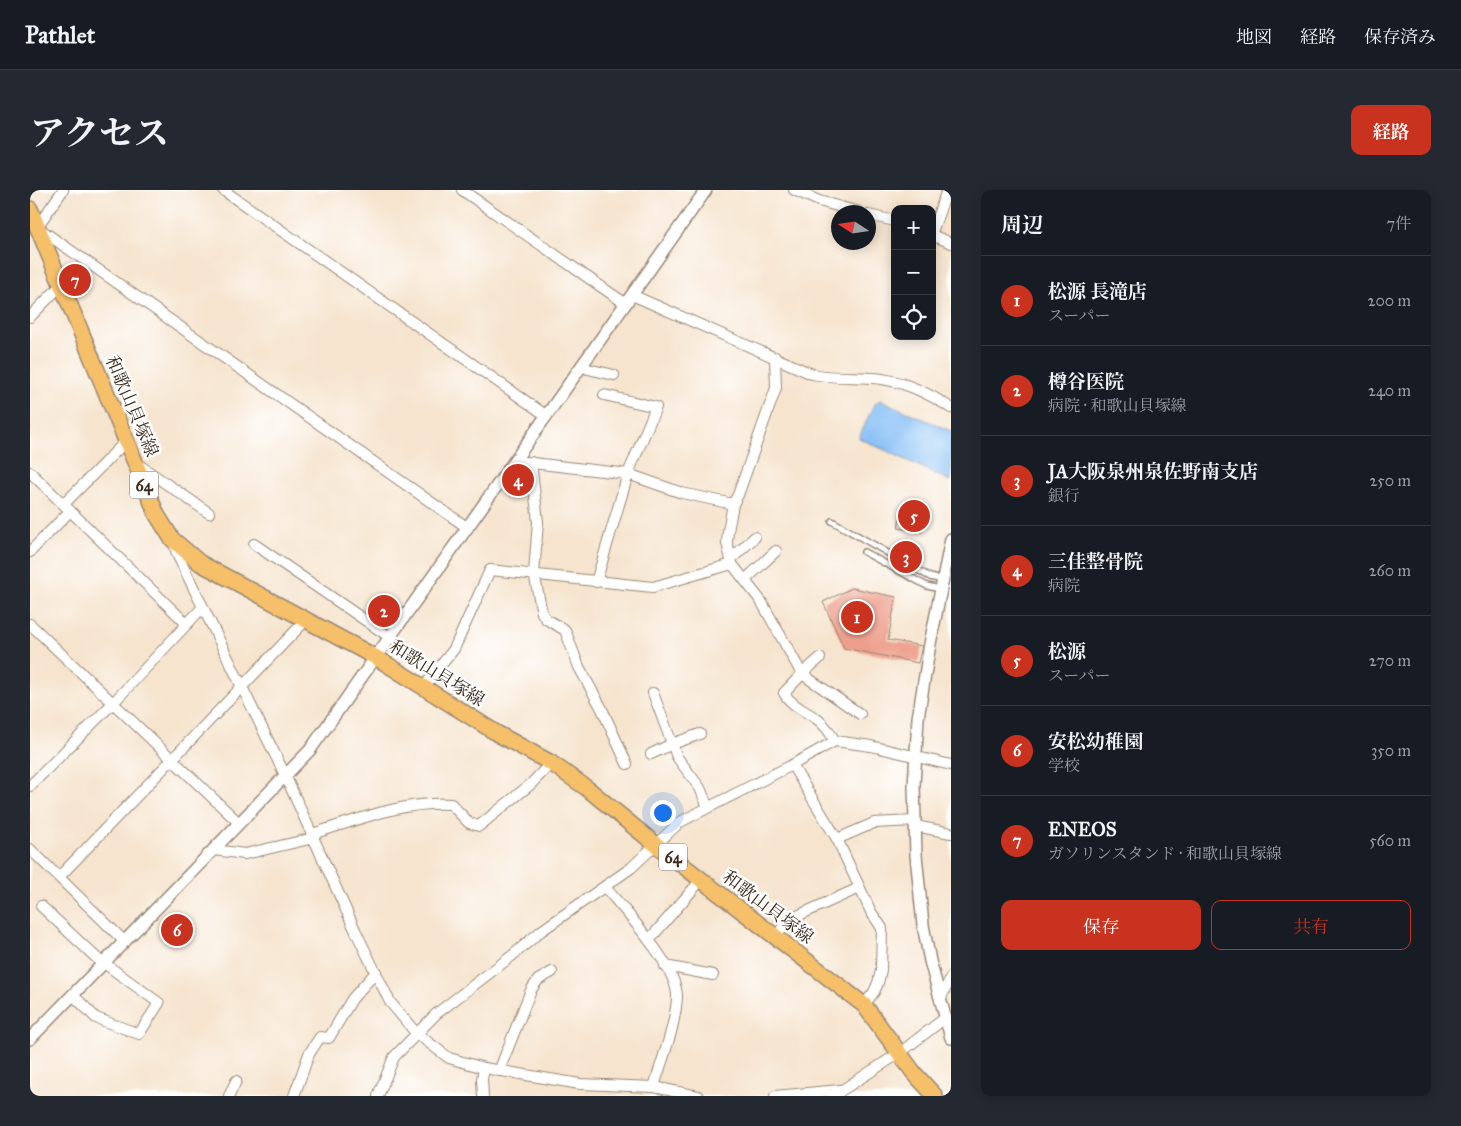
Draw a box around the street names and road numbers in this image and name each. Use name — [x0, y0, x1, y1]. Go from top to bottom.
street label: 和歌山貝塚線 — [101, 352, 163, 460]
road number: 64 — [130, 472, 158, 498]
street label: 和歌山貝塚線 — [385, 635, 489, 711]
road number: 64 — [659, 844, 687, 870]
street label: 和歌山貝塚線 — [718, 866, 818, 948]

